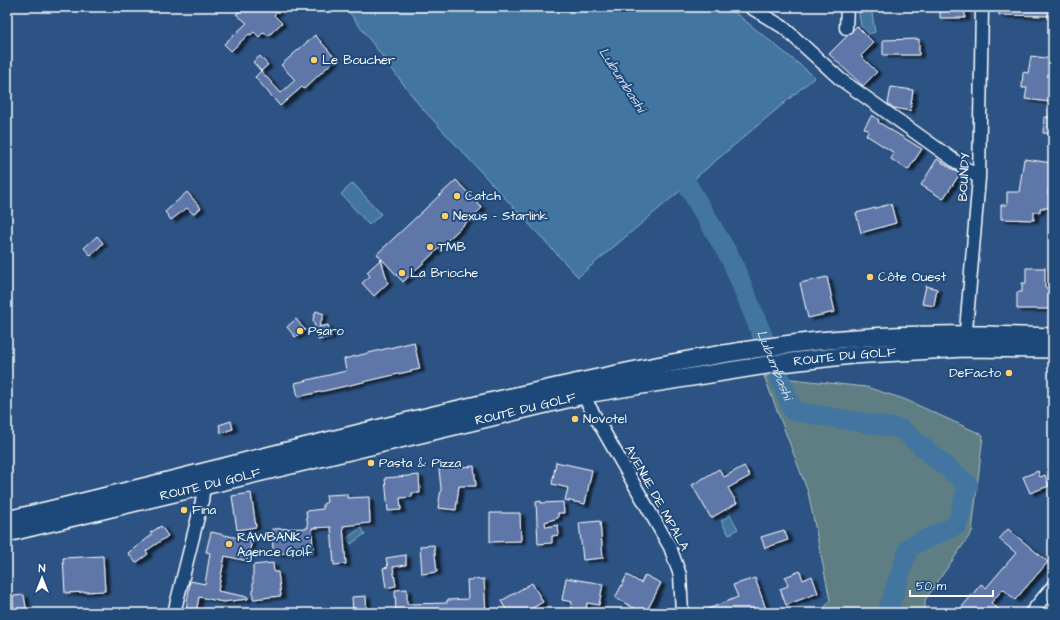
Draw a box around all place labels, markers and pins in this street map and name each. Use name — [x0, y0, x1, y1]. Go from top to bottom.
place label: Le Boucher — [322, 51, 395, 69]
marker: Le Boucher — [309, 55, 319, 65]
place label: Catch — [465, 187, 501, 205]
marker: Catch — [452, 191, 462, 201]
place label: Nexus - Starlink — [453, 207, 548, 225]
marker: Nexus - Starlink — [440, 211, 450, 221]
place label: TMB — [438, 238, 466, 256]
marker: TMB — [425, 242, 435, 252]
place label: La Brioche — [410, 264, 478, 282]
marker: La Brioche — [397, 268, 407, 278]
place label: Côte Ouest — [878, 268, 947, 286]
marker: Côte Ouest — [865, 272, 875, 282]
place label: Psaro — [308, 322, 345, 340]
marker: Psaro — [295, 326, 305, 336]
place label: DeFacto — [949, 364, 1002, 382]
marker: DeFacto — [1004, 368, 1014, 378]
place label: Novotel — [583, 410, 627, 428]
marker: Novotel — [570, 414, 580, 424]
place label: Pasta & Pizza — [379, 454, 462, 472]
marker: Pasta & Pizza — [366, 458, 376, 468]
place label: Fina — [192, 501, 216, 519]
marker: Fina — [179, 505, 189, 515]
place label: RAWBANK - Agence Golf — [237, 528, 312, 562]
marker: RAWBANK - Agence Golf — [224, 539, 234, 549]

